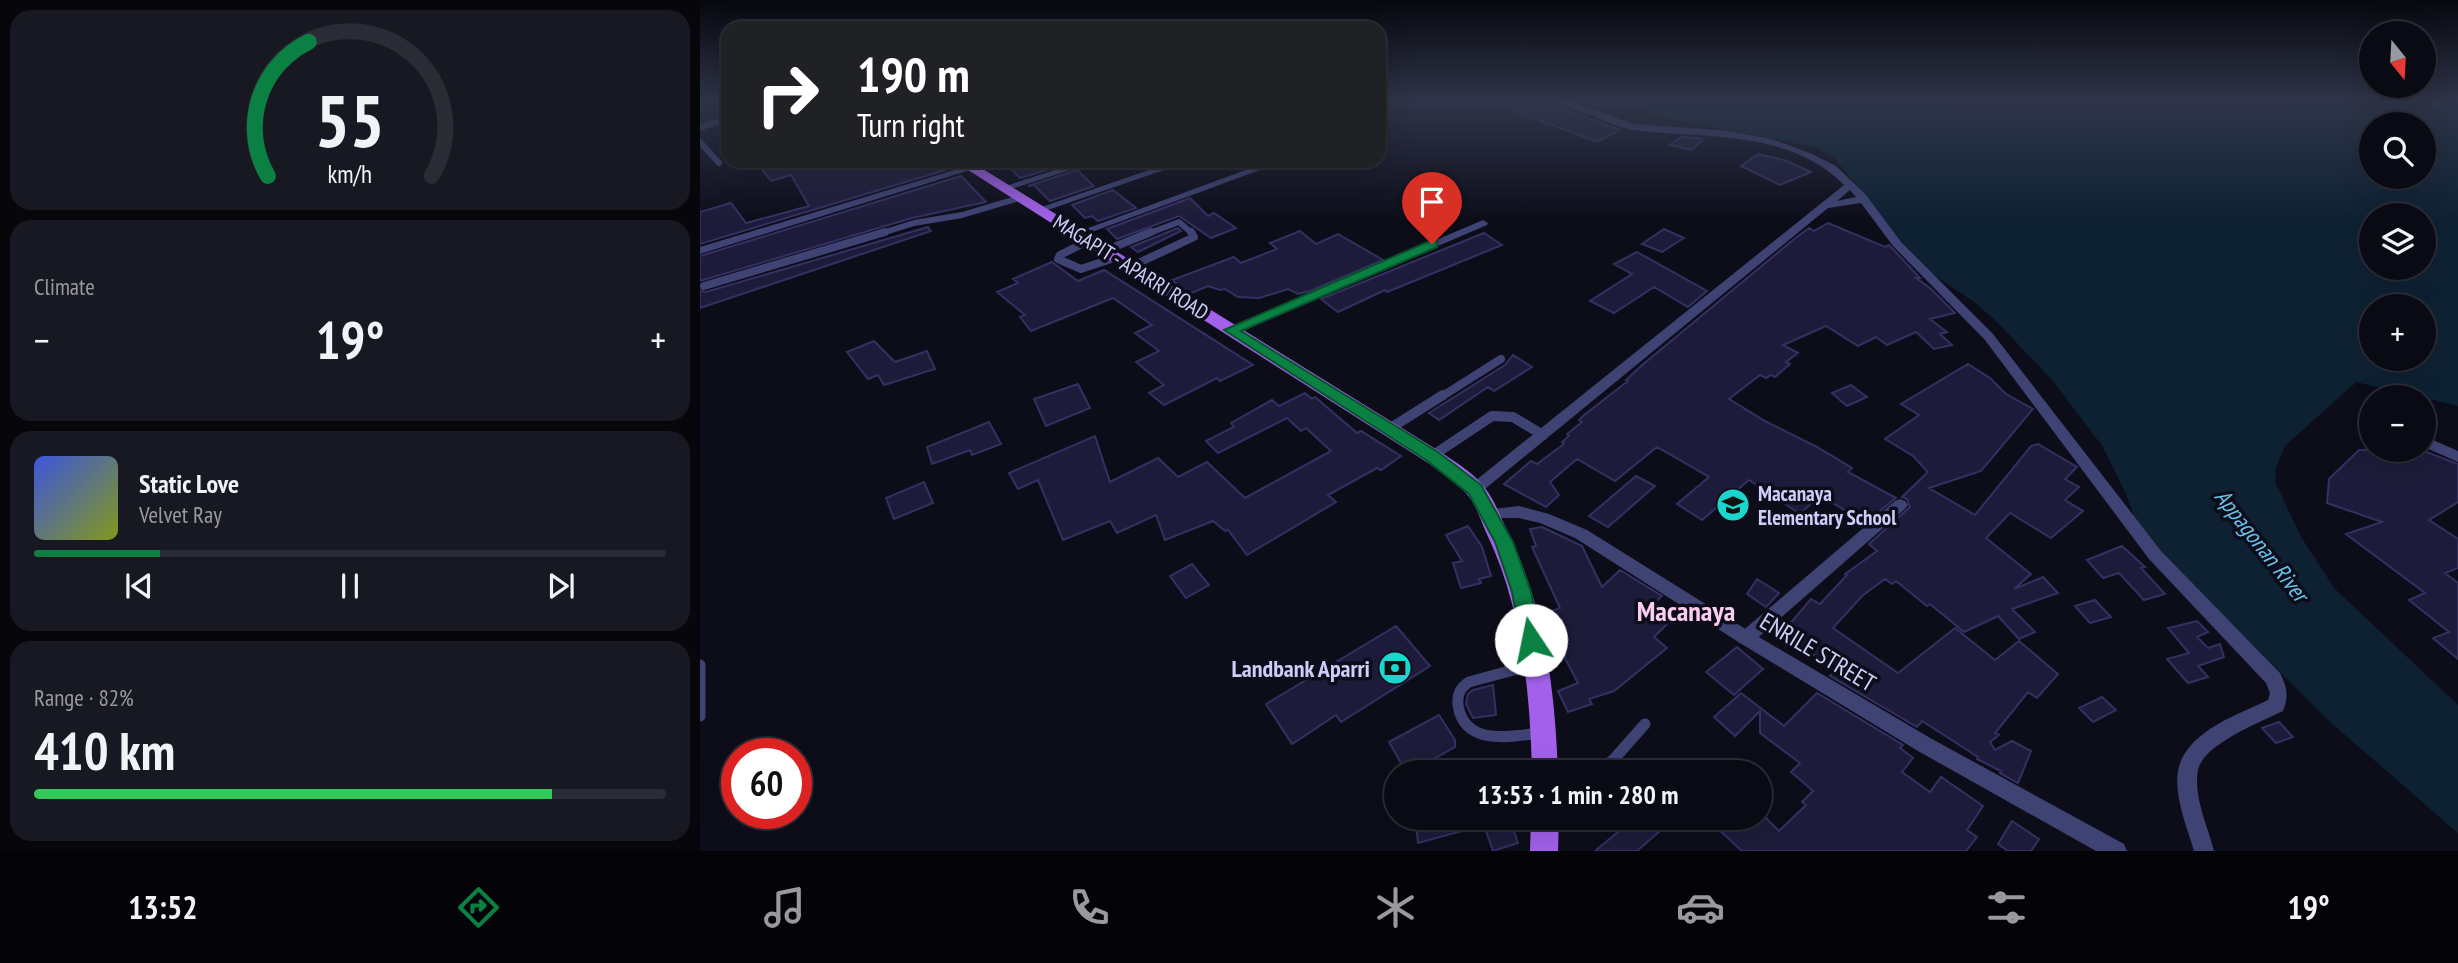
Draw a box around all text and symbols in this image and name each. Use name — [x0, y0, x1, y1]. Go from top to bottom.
north arrow — [2359, 21, 2436, 98]
map controls — [2359, 21, 2436, 462]
text: 190 m — [857, 42, 970, 106]
icon: right — [742, 49, 833, 140]
text: 55 — [315, 73, 385, 167]
text: Turn right — [857, 104, 965, 146]
button: search — [2359, 112, 2436, 189]
text: km/h — [328, 158, 372, 190]
pin — [1402, 172, 1462, 244]
icon: arrive — [1413, 183, 1451, 221]
button: layers — [2359, 203, 2436, 280]
street label: MAGAPIT - APARRI ROAD — [1048, 208, 1214, 326]
text: Climate — [34, 272, 95, 301]
button: + — [2359, 294, 2436, 371]
text: 19° — [316, 306, 384, 373]
text: − — [34, 315, 50, 364]
text: + — [650, 315, 666, 364]
button: − — [2359, 385, 2436, 462]
text: Static Love — [139, 467, 239, 500]
place label: Macanaya Elementary School — [1758, 480, 1897, 531]
water label: Appagonan River — [2209, 483, 2317, 610]
school or university icon: Macanaya Elementary School — [1714, 486, 1752, 524]
text: Velvet Ray — [139, 500, 222, 529]
icon: previous — [120, 567, 158, 605]
icon: pause — [331, 567, 369, 605]
icon: next — [542, 567, 580, 605]
district label: Macanaya — [1637, 592, 1735, 629]
position arrow — [1494, 603, 1568, 677]
street label: ENRILE STREET — [1755, 605, 1882, 699]
bank icon: Landbank Aparri — [1376, 649, 1414, 687]
place label: Landbank Aparri — [1232, 653, 1370, 684]
text: Range · 82% — [34, 683, 134, 712]
text: 410 km — [34, 717, 175, 784]
speed limit sign: 60 — [721, 738, 812, 829]
text: 13:53 · 1 min · 280 m — [1478, 778, 1678, 811]
icon: directions — [454, 883, 503, 932]
icon: music — [760, 883, 809, 932]
icon: phone — [1065, 883, 1114, 932]
icon: climate — [1371, 883, 1420, 932]
icon: car — [1676, 883, 1725, 932]
icon: filters — [1982, 883, 2031, 932]
text: 13:52 — [128, 886, 198, 928]
text: 19° — [2287, 886, 2330, 928]

